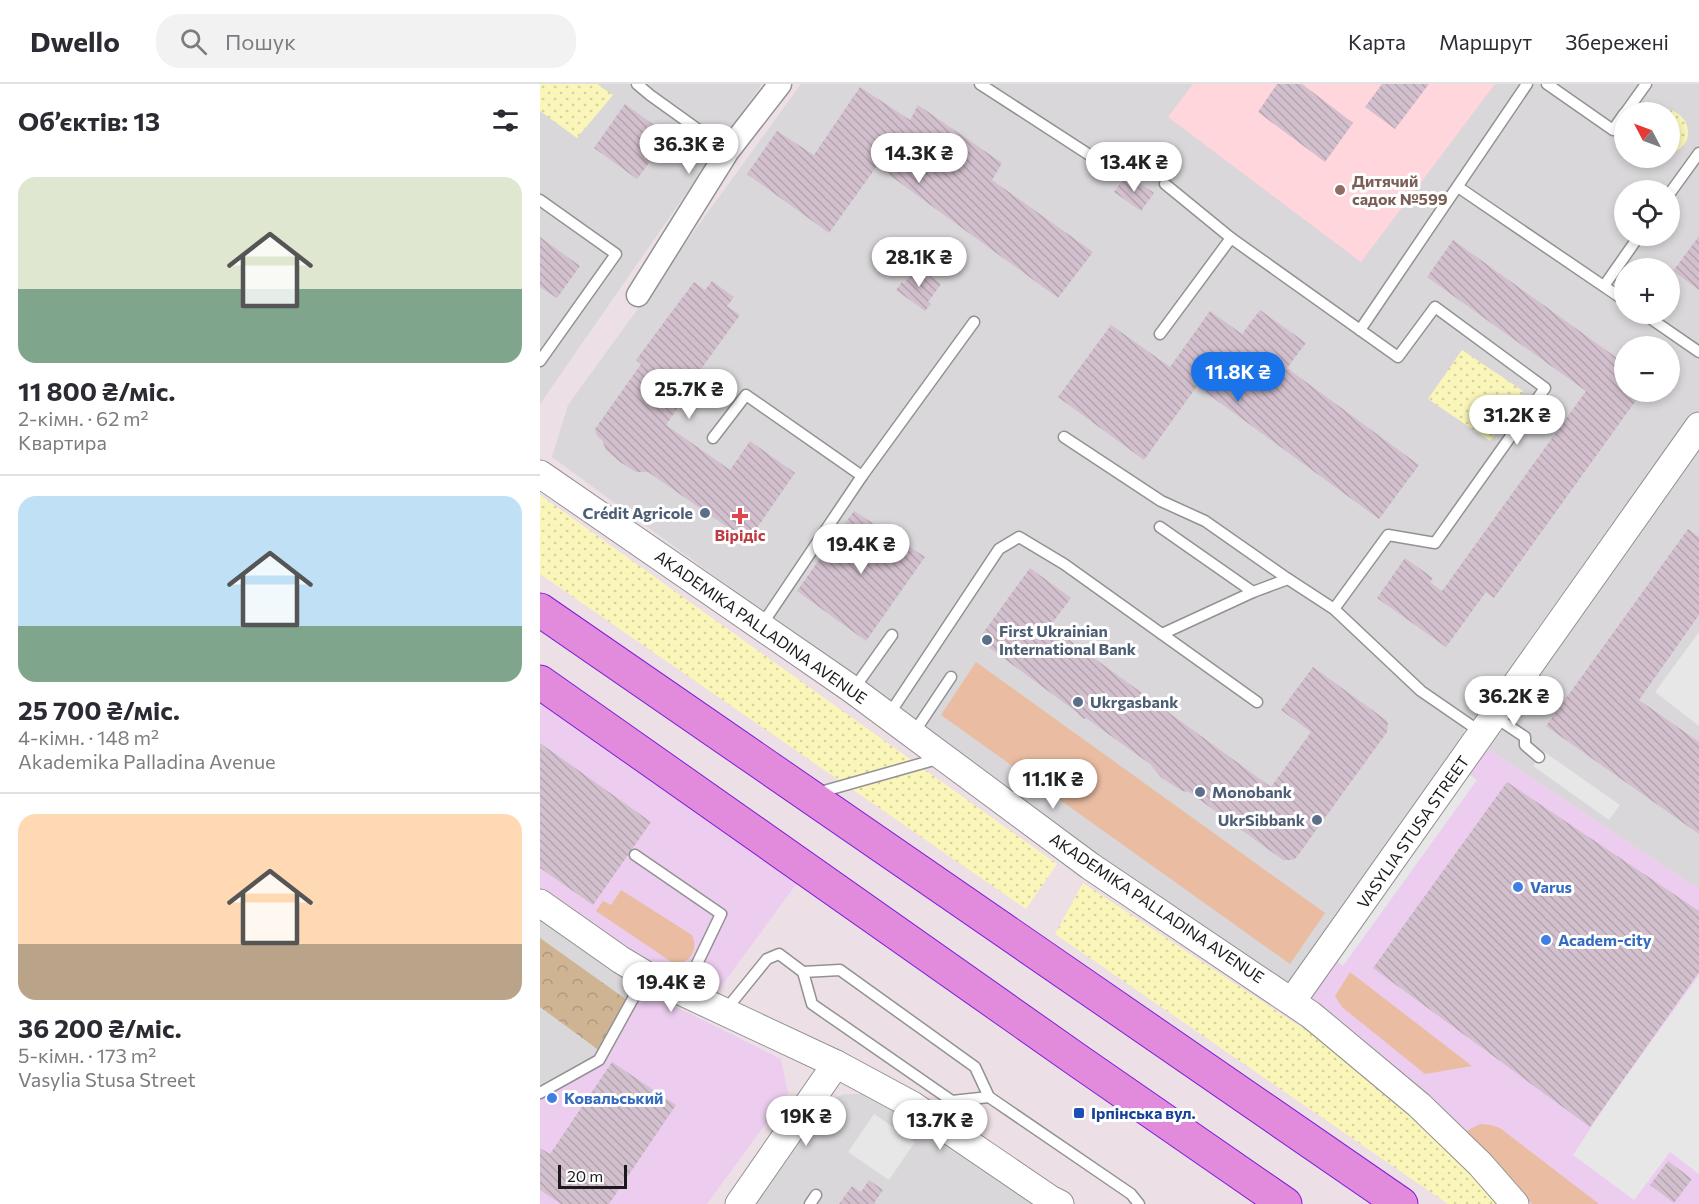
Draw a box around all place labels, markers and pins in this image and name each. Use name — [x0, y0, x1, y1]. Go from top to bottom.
pin: 36.3K ₴ — [634, 124, 744, 175]
pin: 14.3K ₴ — [864, 133, 974, 184]
pin: 13.4K ₴ — [1079, 142, 1189, 193]
place label: Дитячий садок №599 — [1352, 171, 1448, 208]
marker: Дитячий садок №599 — [1333, 183, 1347, 197]
pin: 28.1K ₴ — [864, 237, 974, 288]
pin: 11.8K ₴ — [1183, 352, 1293, 403]
pin: 25.7K ₴ — [634, 369, 744, 420]
pin: 31.2K ₴ — [1462, 395, 1572, 446]
place label: Crédit Agricole — [583, 503, 693, 522]
marker: Crédit Agricole — [698, 506, 712, 520]
marker: Вірідіс — [733, 509, 747, 523]
pin: 19.4K ₴ — [806, 524, 916, 575]
place label: Вірідіс — [715, 525, 766, 544]
place label: First Ukrainian International Bank — [999, 621, 1137, 658]
marker: First Ukrainian International Bank — [980, 633, 994, 647]
pin: 36.2K ₴ — [1459, 676, 1569, 727]
place label: Ukrgasbank — [1090, 692, 1179, 711]
marker: Ukrgasbank — [1071, 695, 1085, 709]
pin: 11.1K ₴ — [998, 759, 1108, 810]
place label: Monobank — [1212, 782, 1293, 801]
marker: Monobank — [1193, 785, 1207, 799]
place label: UkrSibbank — [1218, 810, 1306, 829]
marker: UkrSibbank — [1310, 813, 1324, 827]
place label: Varus — [1530, 877, 1572, 896]
marker: Varus — [1511, 880, 1525, 894]
place label: Academ-city — [1558, 930, 1652, 949]
marker: Academ-city — [1539, 933, 1553, 947]
pin: 19.4K ₴ — [616, 962, 726, 1013]
place label: Ковальський — [564, 1088, 663, 1107]
marker: Ковальський — [545, 1091, 559, 1105]
pin: 19K ₴ — [764, 1096, 848, 1147]
pin: 13.7K ₴ — [885, 1100, 995, 1151]
place label: Ірпінська вул. — [1091, 1103, 1196, 1122]
marker: Ірпінська вул. — [1072, 1106, 1086, 1120]

